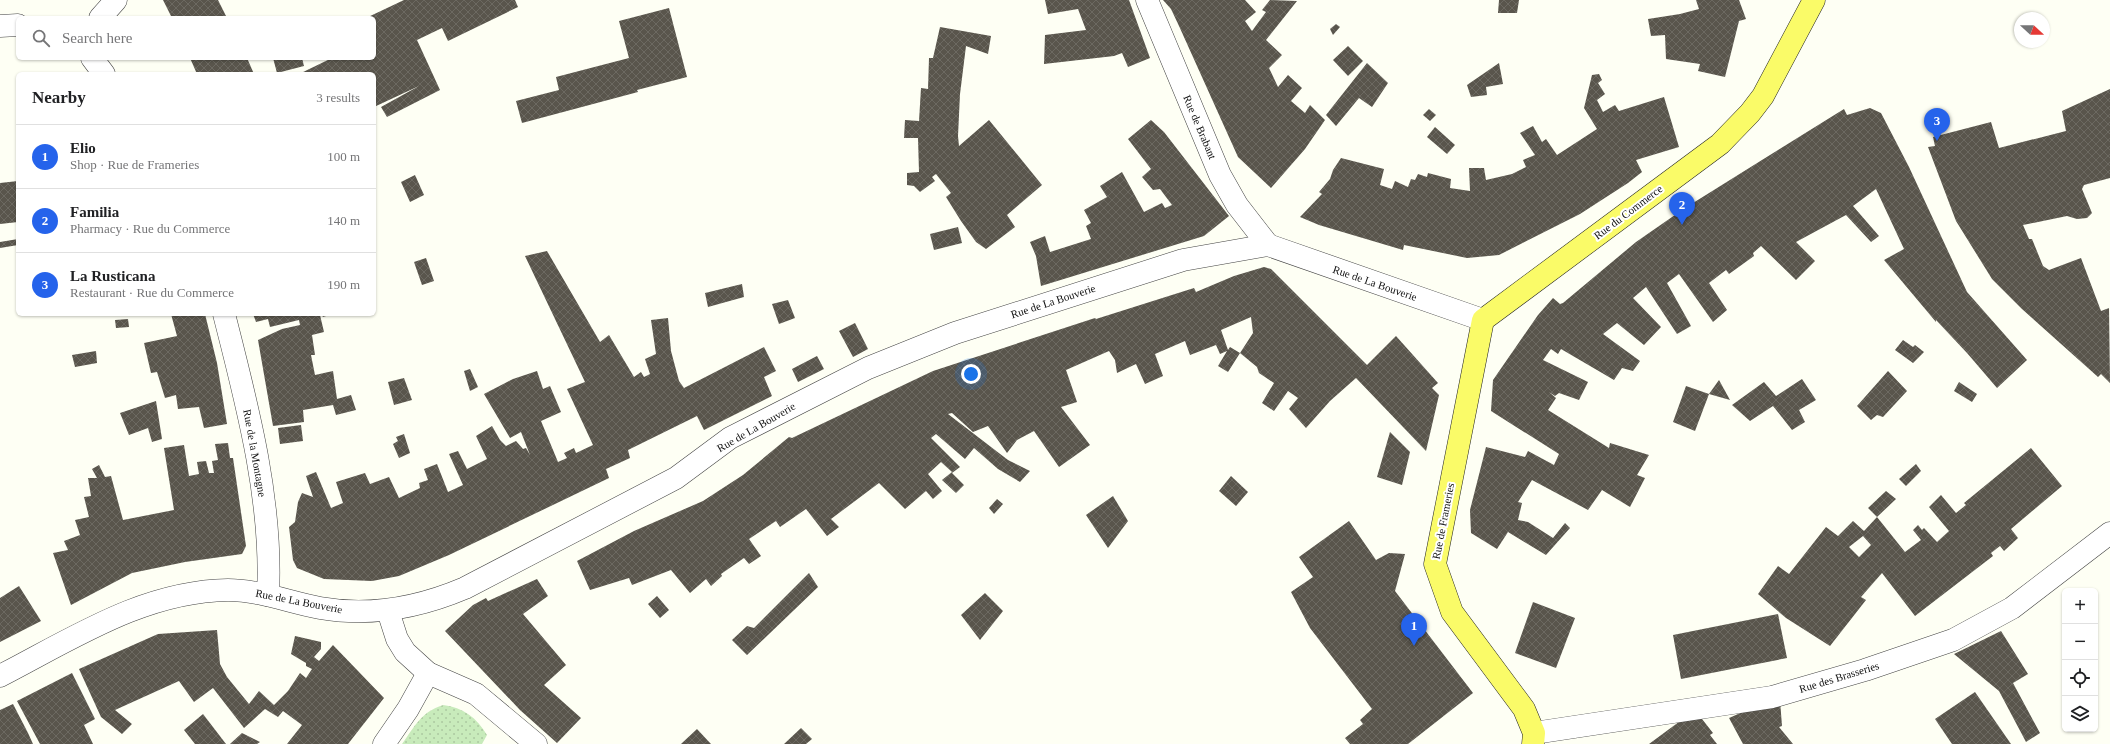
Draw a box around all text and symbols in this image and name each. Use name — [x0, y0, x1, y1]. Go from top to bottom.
north arrow — [2014, 12, 2050, 48]
search box — [16, 16, 376, 60]
icon: search — [30, 27, 52, 49]
text: Search here — [62, 30, 132, 46]
text: Nearby — [32, 88, 86, 107]
text: 3 results — [316, 90, 360, 105]
street label: Rue de Brabant — [1181, 93, 1219, 161]
pin: 3 — [1924, 108, 1950, 141]
text: Elio — [70, 140, 96, 156]
text: 1 — [42, 149, 48, 164]
text: 100 m — [327, 149, 360, 164]
text: Shop · Rue de Frameries — [70, 157, 199, 172]
street label: Rue du Commerce — [1591, 182, 1665, 242]
pin: 2 — [1669, 192, 1695, 225]
text: Familia — [70, 204, 119, 220]
text: 2 — [42, 213, 48, 228]
text: 140 m — [327, 213, 360, 228]
text: Pharmacy · Rue du Commerce — [70, 221, 230, 236]
street label: Rue de La Bouverie — [1331, 263, 1419, 303]
text: La Rusticana — [70, 268, 155, 284]
text: 3 — [42, 277, 48, 292]
text: 190 m — [327, 277, 360, 292]
street label: Rue de La Bouverie — [1009, 282, 1097, 320]
text: Restaurant · Rue du Commerce — [70, 285, 234, 300]
your location — [961, 364, 981, 384]
street label: Rue de La Bouverie — [715, 400, 797, 454]
street label: Rue de la Montagne — [241, 408, 269, 498]
street label: Rue de Frameries — [1430, 482, 1456, 560]
street label: Rue de La Bouverie — [255, 587, 344, 615]
map controls — [2062, 588, 2098, 732]
button: + — [2062, 588, 2098, 624]
pin: 1 — [1401, 613, 1427, 646]
button: − — [2062, 624, 2098, 660]
street label: Rue des Brasseries — [1798, 659, 1880, 695]
button: locate — [2062, 660, 2098, 696]
button: layers — [2062, 696, 2098, 732]

